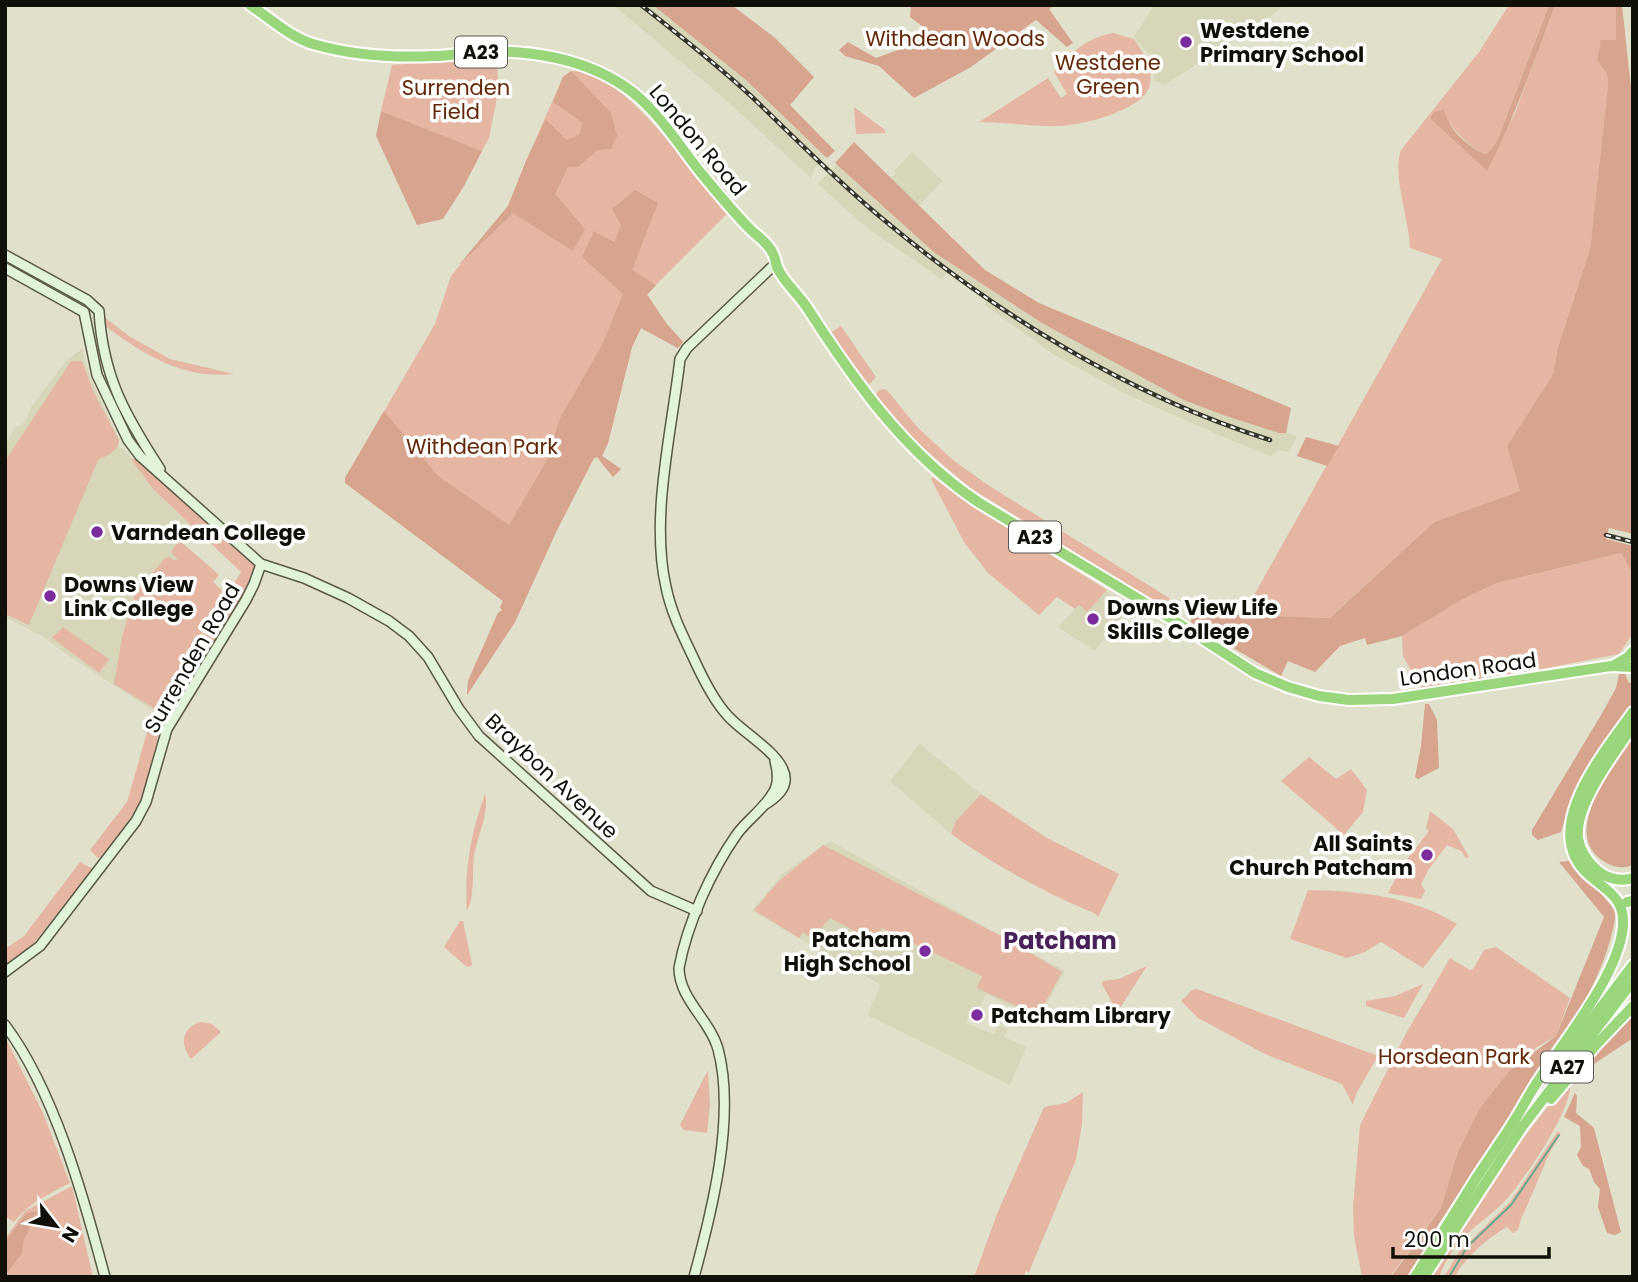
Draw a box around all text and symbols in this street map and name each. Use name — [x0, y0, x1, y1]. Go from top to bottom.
place label: Westdene Primary School — [1200, 16, 1364, 69]
park label: Withdean Woods — [865, 24, 1045, 53]
marker: Westdene Primary School — [1178, 34, 1194, 50]
road number: A23 — [455, 36, 507, 68]
park label: Westdene Green — [1055, 48, 1161, 101]
park label: Surrenden Field — [402, 73, 510, 126]
street label: London Road — [643, 78, 753, 202]
park label: Withdean Park — [406, 432, 558, 461]
place label: Varndean College — [111, 518, 306, 547]
road number: A23 — [1009, 522, 1061, 552]
marker: Varndean College — [89, 524, 105, 540]
place label: Downs View Link College — [64, 570, 195, 623]
street label: Surrenden Road — [137, 578, 247, 738]
marker: Downs View Link College — [42, 588, 58, 604]
place label: Downs View Life Skills College — [1107, 593, 1278, 646]
marker: Downs View Life Skills College — [1085, 611, 1101, 627]
street label: London Road — [1398, 645, 1538, 693]
street label: Braybon Avenue — [479, 707, 625, 845]
place label: All Saints Church Patcham — [1229, 829, 1413, 882]
marker: All Saints Church Patcham — [1419, 847, 1435, 863]
district label: Patcham — [1003, 924, 1117, 957]
place label: Patcham High School — [784, 925, 911, 978]
marker: Patcham High School — [917, 943, 933, 959]
place label: Patcham Library — [991, 1001, 1171, 1030]
marker: Patcham Library — [969, 1007, 985, 1023]
park label: Horsdean Park — [1378, 1042, 1530, 1071]
road number: A27 — [1541, 1051, 1593, 1082]
north arrow — [21, 1191, 91, 1261]
scale bar — [1393, 1216, 1549, 1260]
text: N — [55, 1221, 85, 1248]
text: 200 m — [1404, 1225, 1470, 1254]

